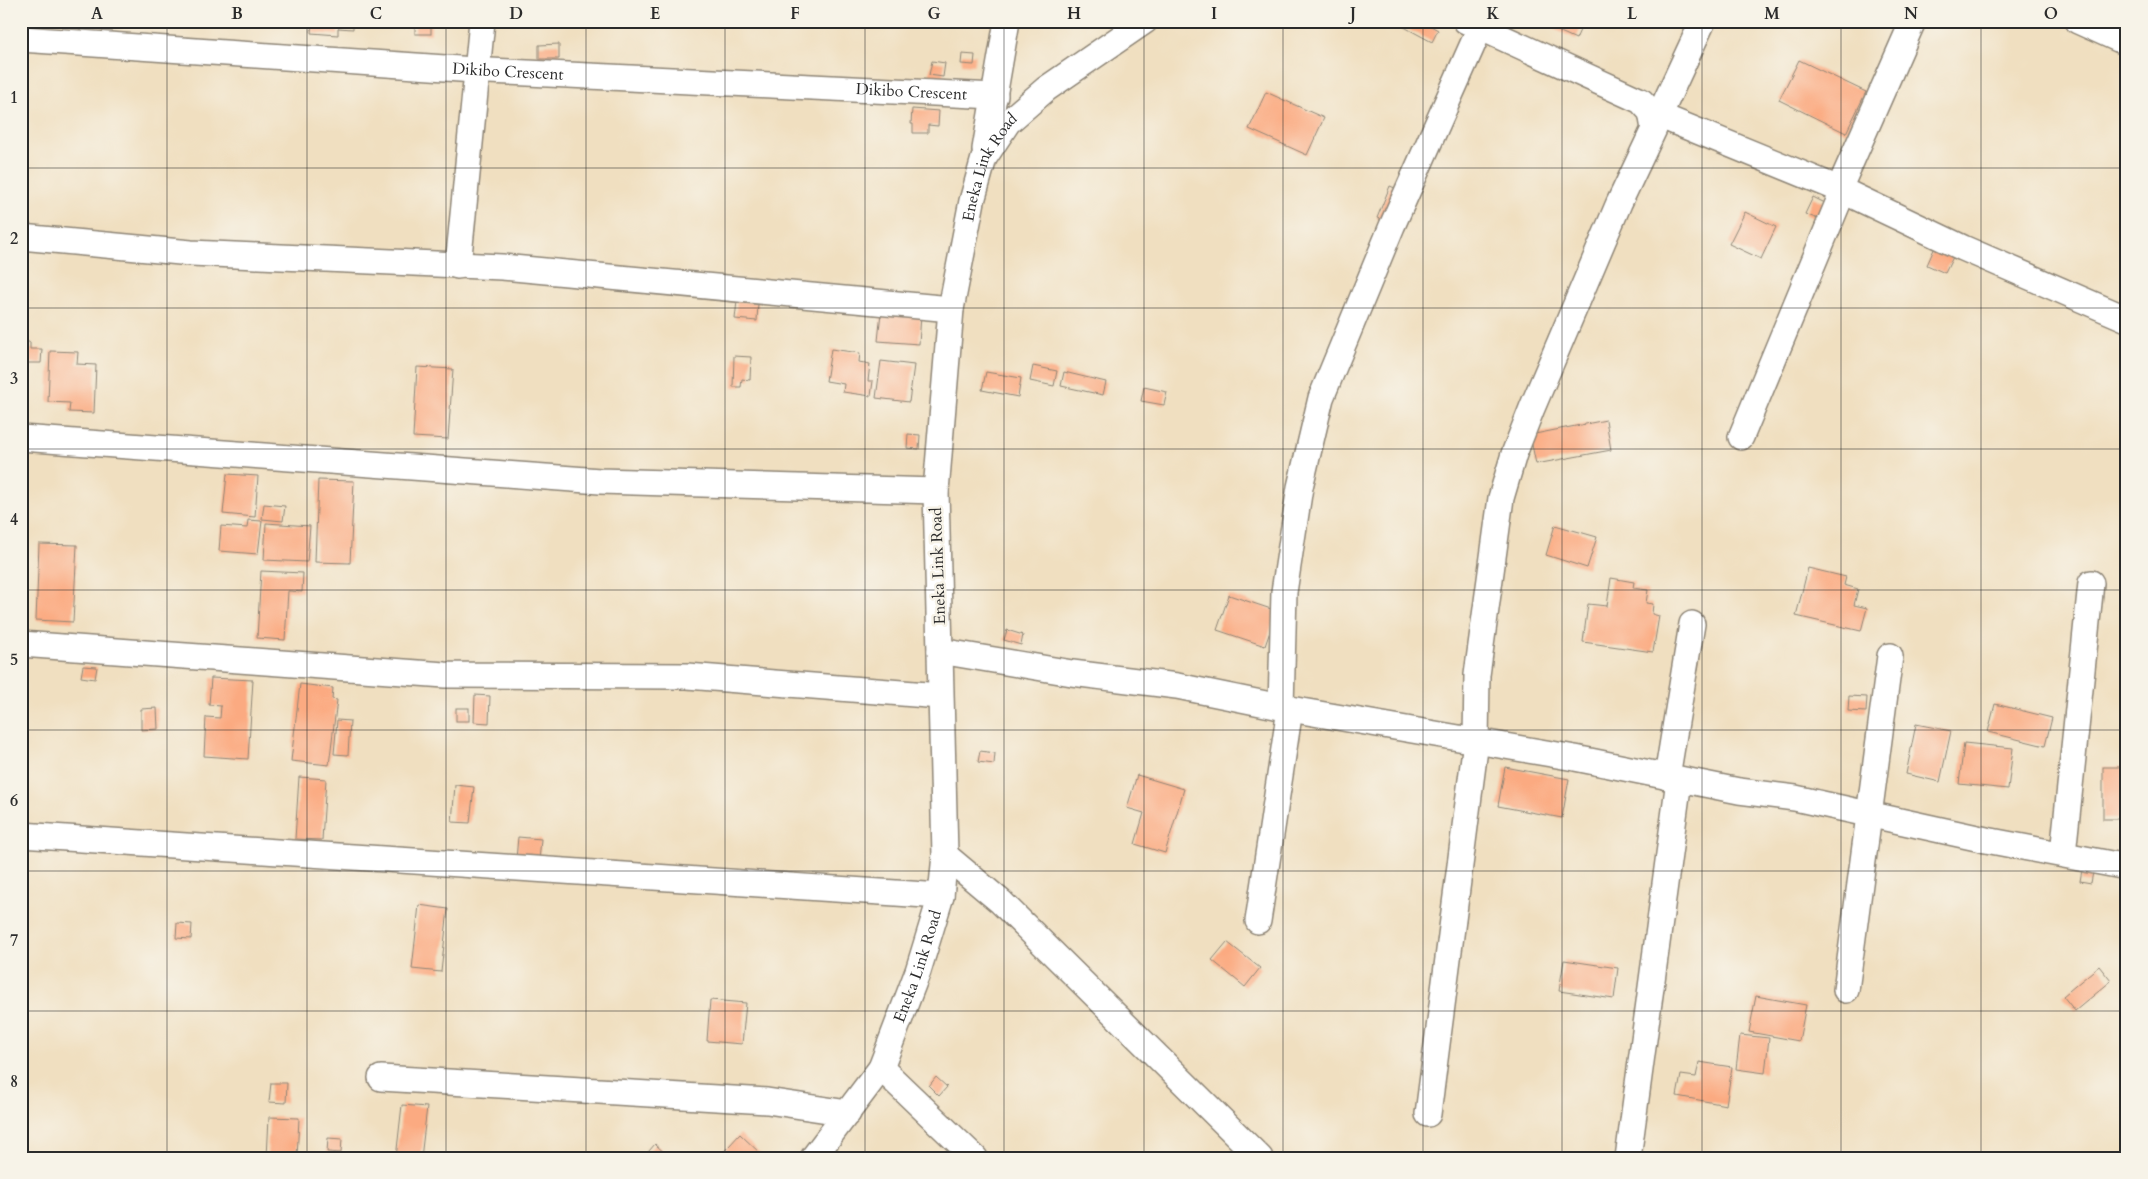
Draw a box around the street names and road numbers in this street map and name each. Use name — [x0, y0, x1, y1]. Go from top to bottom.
street label: Dikibo Crescent — [451, 58, 564, 86]
street label: Dikibo Crescent — [855, 78, 968, 106]
street label: Eneka Link Road — [957, 108, 1022, 223]
street label: Eneka Link Road — [925, 507, 951, 625]
street label: Eneka Link Road — [888, 907, 947, 1026]

